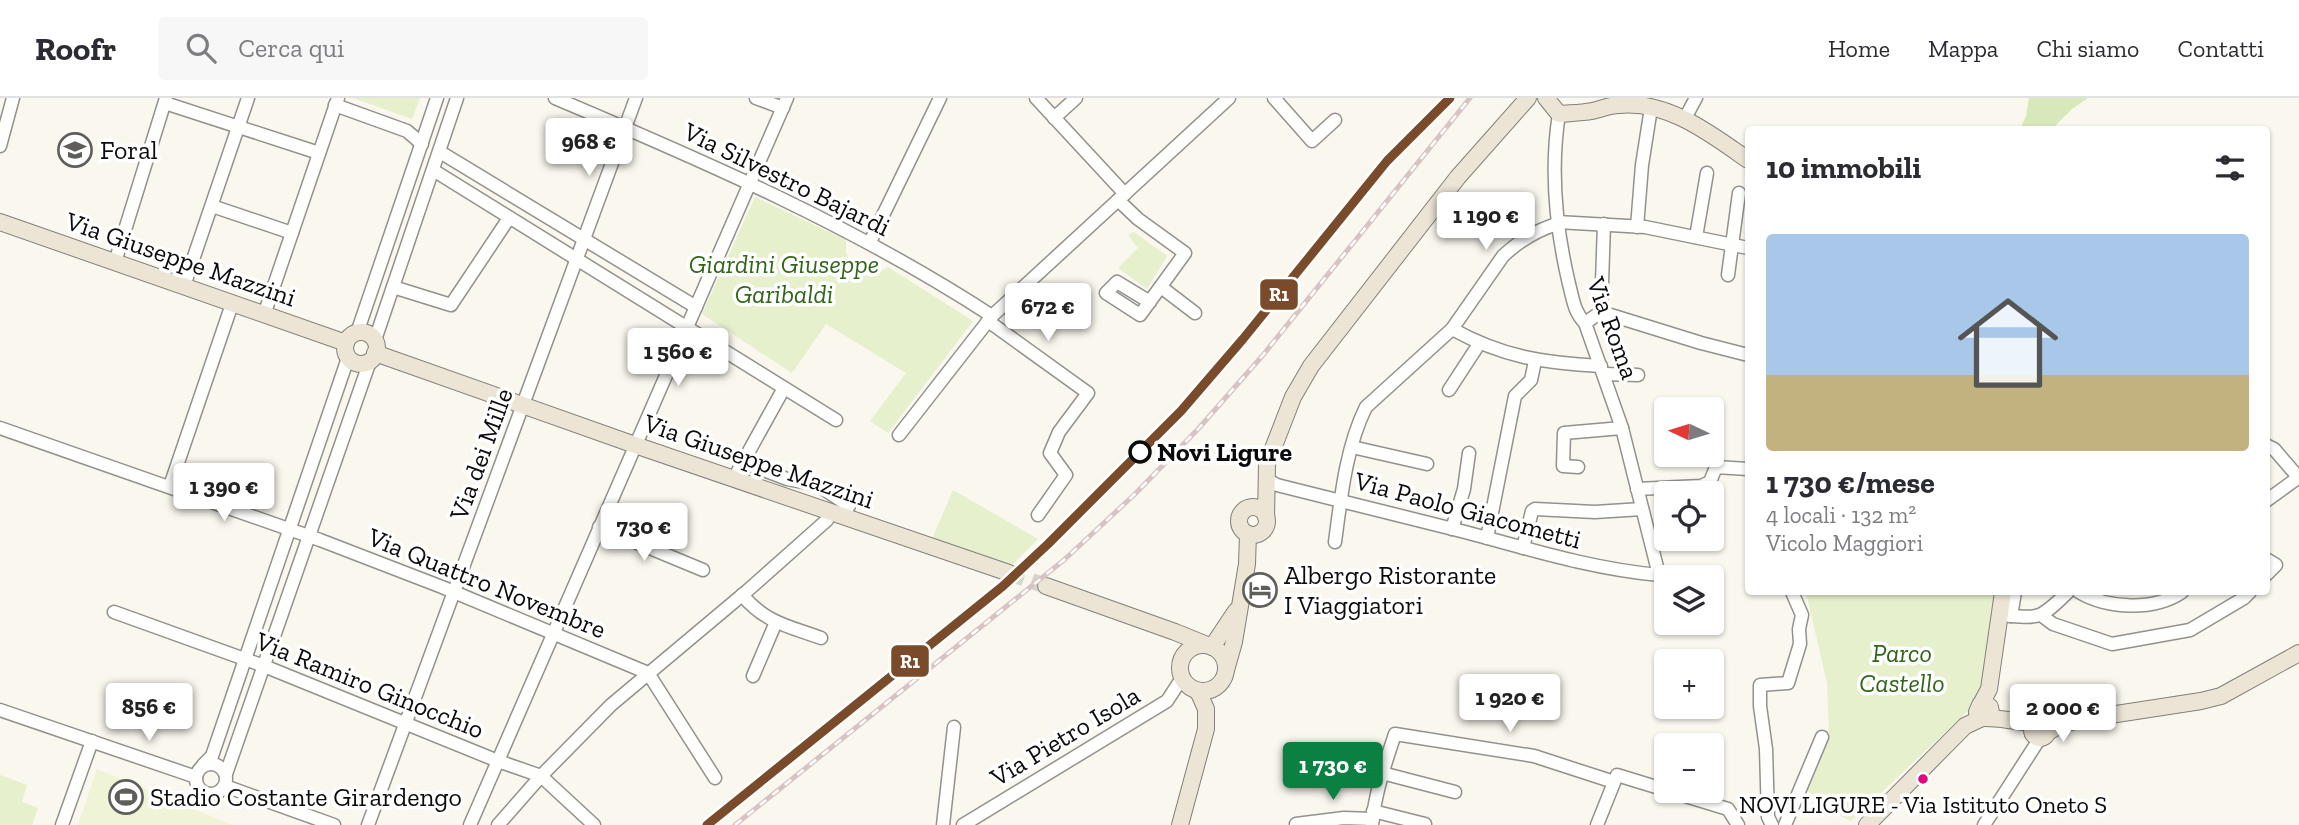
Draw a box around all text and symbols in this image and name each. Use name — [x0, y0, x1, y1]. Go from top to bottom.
search box — [158, 17, 648, 80]
text: Roofr — [35, 29, 116, 68]
icon: search — [182, 29, 220, 67]
text: Cerca qui — [238, 32, 344, 64]
text: Home — [1828, 34, 1890, 63]
text: Mappa — [1928, 34, 1998, 63]
text: Chi siamo — [2036, 34, 2139, 63]
text: Contatti — [2177, 34, 2264, 63]
street label: Via Silvestro Bajardi — [678, 115, 896, 243]
pin: 968 € — [540, 118, 638, 178]
text: 968 € — [562, 127, 616, 155]
school or university icon: Foral — [56, 131, 94, 169]
place label: Foral — [100, 134, 158, 166]
icon: filters — [2211, 149, 2249, 187]
text: 10 immobili — [1766, 150, 1921, 186]
pin: 1 190 € — [1421, 192, 1551, 252]
text: 1 190 € — [1453, 201, 1519, 229]
street label: Via Giuseppe Mazzini — [61, 204, 300, 313]
park label: Giardini Giuseppe Garibaldi — [689, 248, 879, 310]
street label: Via Roma — [1579, 272, 1646, 384]
line badge: R1 — [1259, 278, 1299, 311]
icon: home — [1945, 280, 2071, 406]
text: R1 — [1269, 283, 1289, 306]
pin: 672 € — [999, 284, 1097, 343]
text: 672 € — [1021, 292, 1075, 320]
pin: 1 560 € — [613, 328, 743, 388]
text: 1 560 € — [643, 337, 713, 365]
street label: Via dei Mille — [442, 384, 520, 525]
north arrow — [1654, 397, 1724, 467]
map controls — [1654, 397, 1724, 803]
street label: Via Giuseppe Mazzini — [639, 406, 878, 515]
place label: Novi Ligure — [1157, 436, 1292, 468]
marker: Novi Ligure — [1129, 441, 1151, 463]
pin: 1 390 € — [159, 464, 289, 523]
street label: Via Paolo Giacometti — [1350, 464, 1585, 556]
text: 1 730 €/mese — [1766, 465, 1935, 501]
text: 1 390 € — [189, 472, 259, 500]
button: locate — [1654, 481, 1724, 551]
text: 4 locali · 132 m² — [1766, 501, 1916, 529]
pin: 730 € — [595, 504, 693, 563]
text: 730 € — [617, 512, 671, 540]
street label: Via Quattro Novembre — [362, 520, 611, 645]
text: Vicolo Maggiori — [1766, 529, 1923, 557]
place label: Albergo Ristorante I Viaggiatori — [1284, 559, 1496, 621]
button: layers — [1654, 565, 1724, 635]
hotel icon: Albergo Ristorante I Viaggiatori — [1241, 571, 1279, 609]
street label: Via Ramiro Ginocchio — [250, 624, 489, 745]
park label: Parco Castello — [1859, 637, 1945, 699]
line badge: R1 — [890, 644, 930, 678]
button: + — [1654, 649, 1724, 719]
text: R1 — [900, 650, 920, 673]
pin: 1 920 € — [1445, 674, 1575, 734]
street label: Via Pietro Isola — [984, 679, 1146, 794]
text: 1 920 € — [1475, 683, 1545, 711]
pin: 856 € — [100, 684, 198, 743]
pin: 2 000 € — [1998, 684, 2128, 744]
text: 856 € — [122, 692, 176, 720]
text: 2 000 € — [2026, 693, 2100, 721]
button: − — [1654, 733, 1724, 803]
pin: 1 730 € — [1268, 742, 1398, 802]
text: 1 730 € — [1299, 751, 1367, 779]
marker: NOVI LIGURE - Via Istituto Oneto S — [1916, 772, 1930, 786]
sports icon: Stadio Costante Girardengo — [107, 778, 145, 816]
place label: Stadio Costante Girardengo — [150, 781, 462, 813]
place label: NOVI LIGURE - Via Istituto Oneto S — [1739, 790, 2107, 819]

